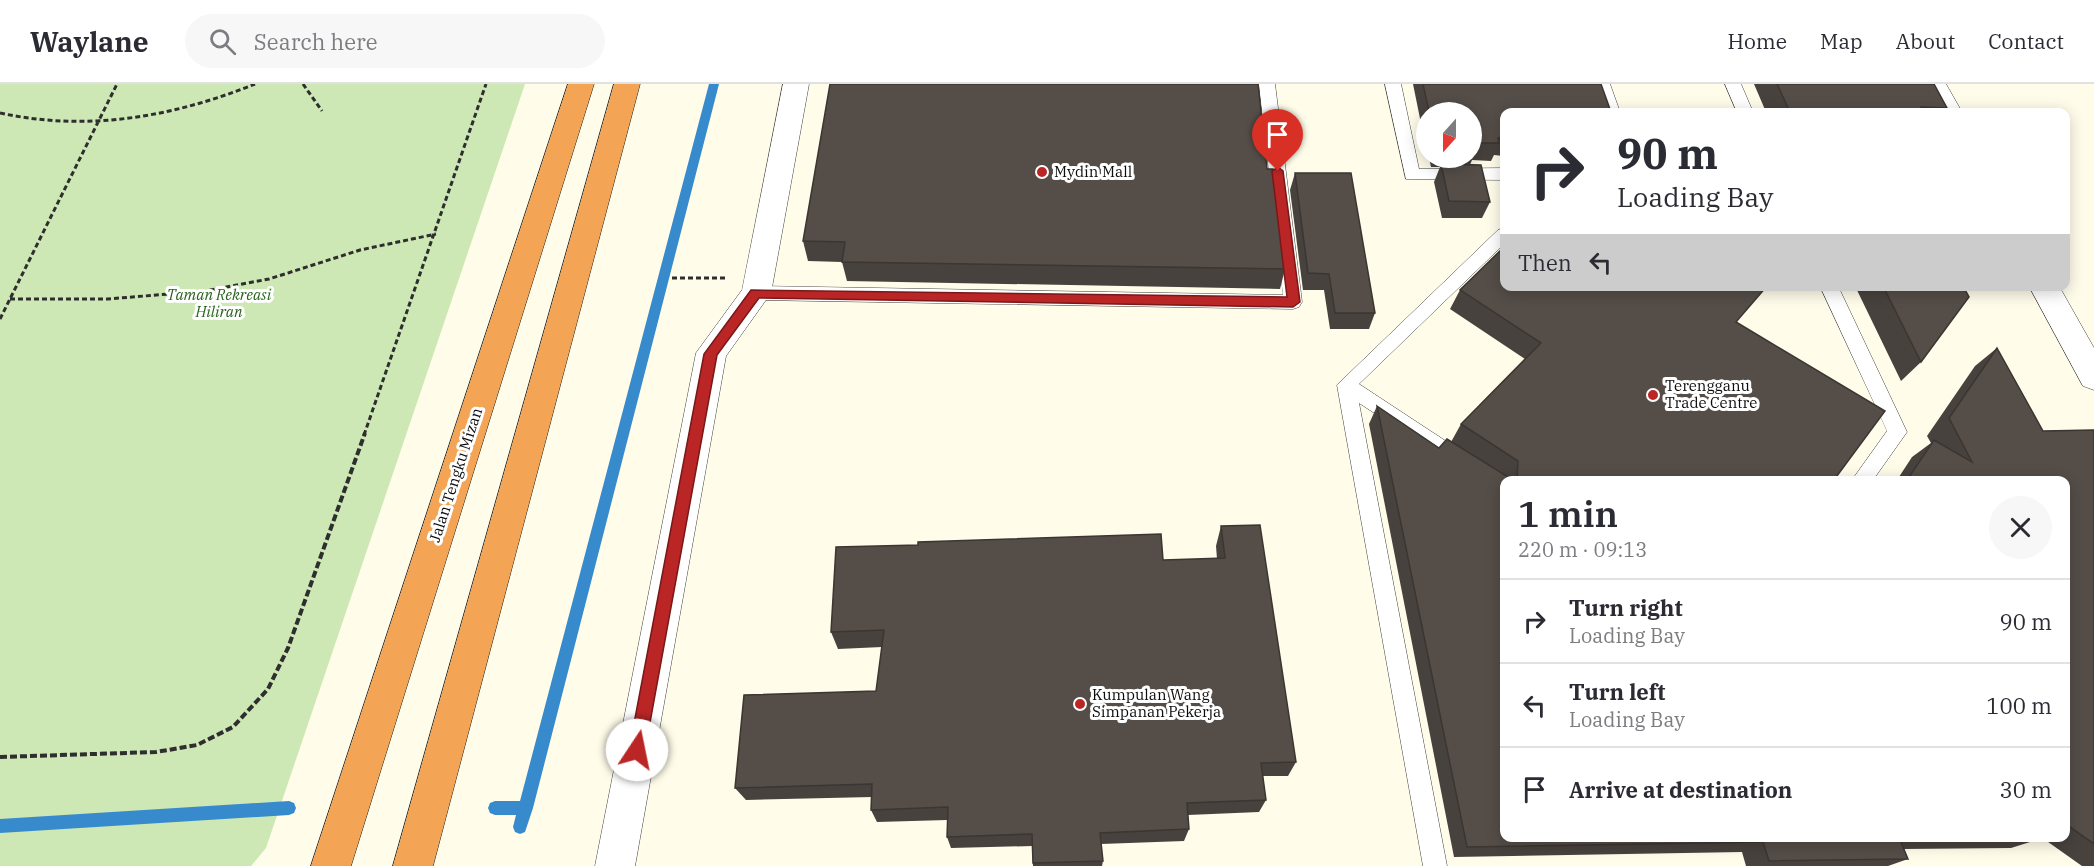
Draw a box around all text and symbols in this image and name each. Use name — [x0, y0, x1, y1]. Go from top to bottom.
search box — [185, 14, 605, 68]
text: Waylane — [30, 23, 149, 60]
icon: search — [206, 25, 239, 58]
text: Search here — [254, 27, 378, 56]
text: Home — [1727, 27, 1787, 55]
text: Map — [1820, 27, 1863, 55]
text: About — [1896, 27, 1955, 55]
text: Contact — [1988, 27, 2064, 55]
north arrow — [1416, 102, 1482, 168]
map controls — [1416, 102, 1482, 168]
pin — [1252, 109, 1303, 171]
icon: arrive — [1261, 118, 1294, 151]
text: 90 m — [1617, 126, 1718, 181]
icon: right — [1518, 132, 1596, 210]
place label: Mydin Mall — [1054, 162, 1132, 181]
marker: Mydin Mall — [1035, 165, 1049, 179]
text: Loading Bay — [1617, 179, 1773, 214]
icon: left — [1584, 246, 1617, 279]
text: Then — [1518, 248, 1572, 277]
park label: Taman Rekreasi Hiliran — [167, 285, 272, 321]
place label: Terengganu Trade Centre — [1665, 376, 1757, 412]
marker: Terengganu Trade Centre — [1646, 388, 1660, 402]
street label: Jalan Tengku Mizan — [425, 405, 486, 544]
text: 1 min — [1518, 490, 1618, 537]
button: close — [1989, 496, 2052, 559]
text: 220 m · 09:13 — [1518, 536, 1647, 563]
text: Turn right — [1569, 593, 1683, 622]
icon: right — [1518, 605, 1551, 638]
text: 90 m — [2000, 607, 2052, 636]
text: Loading Bay — [1569, 622, 1685, 649]
text: Turn left — [1569, 677, 1665, 706]
place label: Kumpulan Wang Simpanan Pekerja — [1092, 685, 1221, 721]
icon: left — [1518, 689, 1551, 722]
text: 100 m — [1986, 691, 2052, 720]
marker: Kumpulan Wang Simpanan Pekerja — [1073, 697, 1087, 711]
text: Loading Bay — [1569, 706, 1685, 733]
position arrow — [605, 718, 669, 782]
icon: arrive — [1518, 773, 1551, 806]
text: Arrive at destination — [1569, 775, 1792, 804]
text: 30 m — [2000, 775, 2052, 804]

